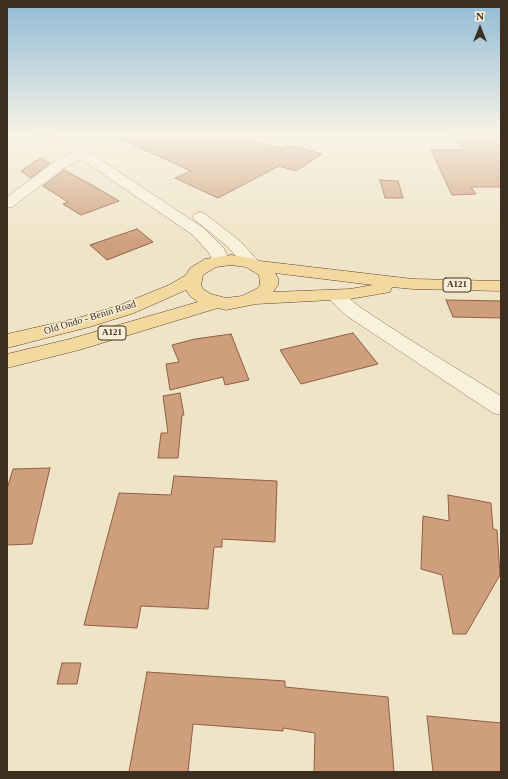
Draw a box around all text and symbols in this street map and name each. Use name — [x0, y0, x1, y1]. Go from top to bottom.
north arrow — [460, 8, 500, 48]
text: N — [476, 10, 484, 22]
road number: A121 — [443, 278, 471, 292]
street label: Old Ondo - Benin Road — [43, 298, 137, 338]
road number: A121 — [98, 326, 126, 340]

